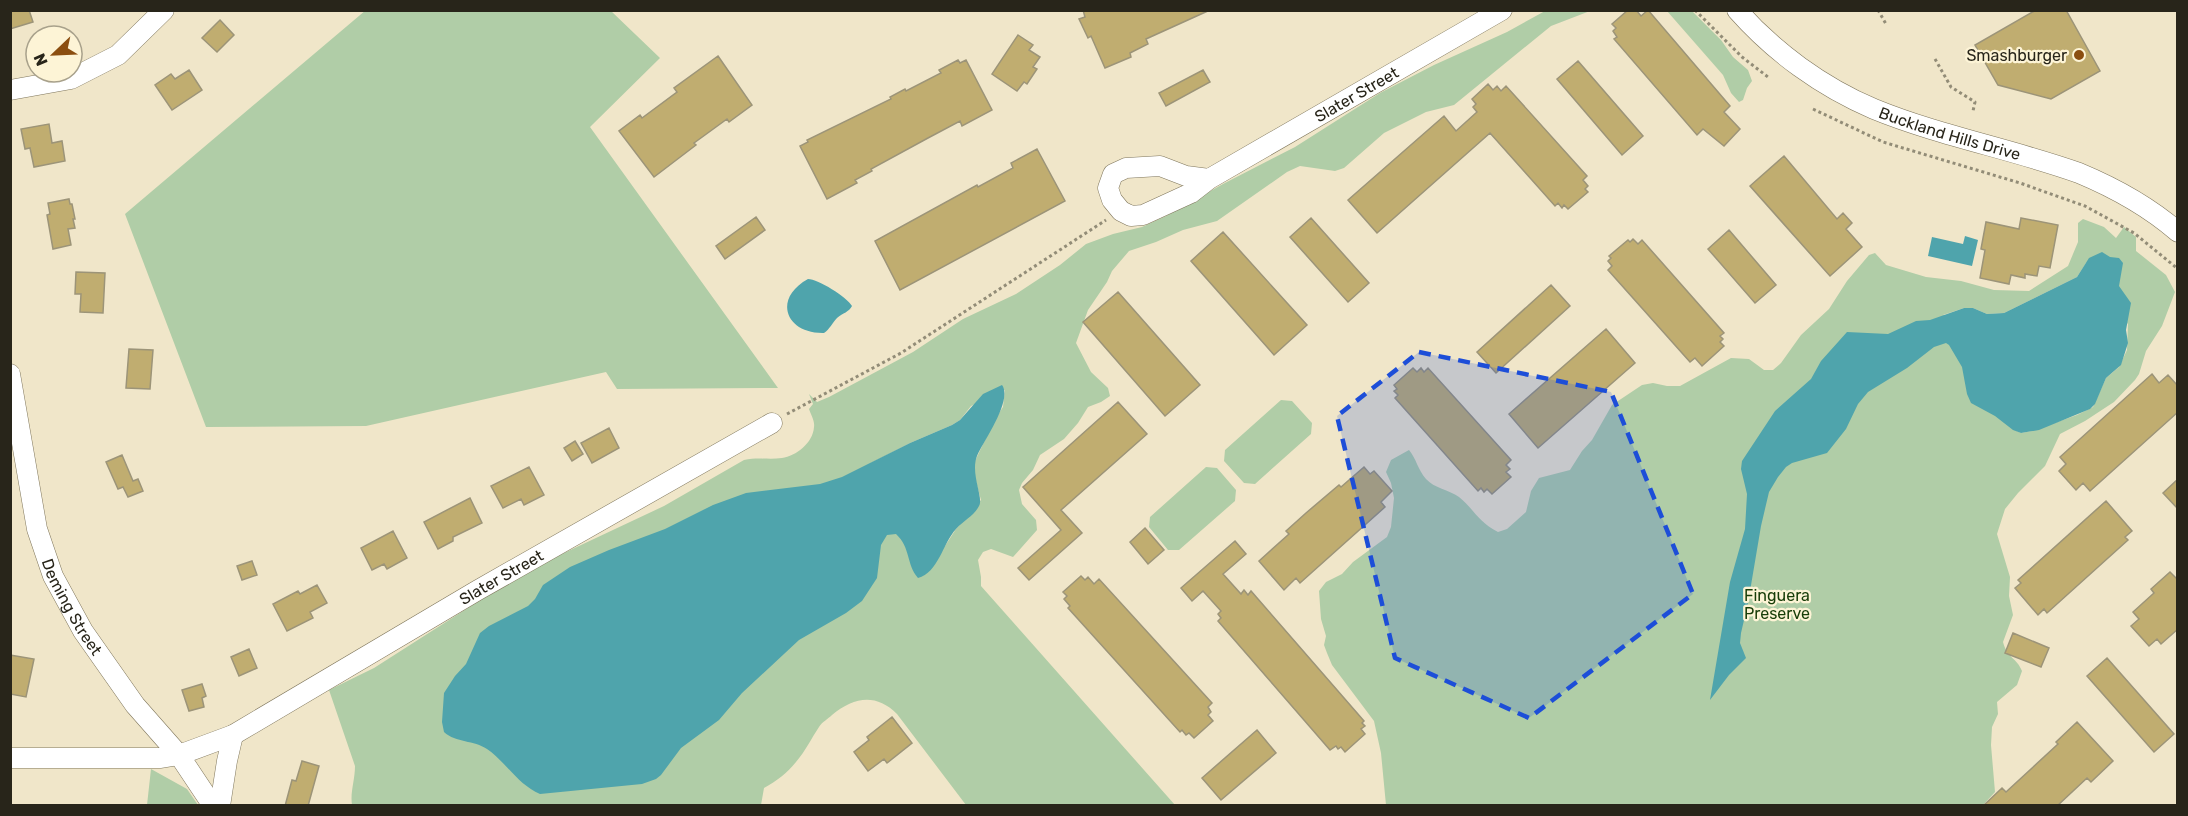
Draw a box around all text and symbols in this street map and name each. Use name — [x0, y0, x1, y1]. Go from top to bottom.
north arrow — [24, 24, 84, 84]
place label: Smashburger — [1966, 46, 2067, 65]
marker: Smashburger — [2072, 48, 2086, 62]
text: N — [30, 51, 52, 69]
street label: Slater Street — [1311, 62, 1402, 126]
street label: Buckland Hills Drive — [1876, 102, 2023, 164]
street label: Slater Street — [456, 546, 546, 609]
street label: Deming Street — [38, 556, 106, 659]
park label: Finguera Preserve — [1744, 586, 1810, 623]

